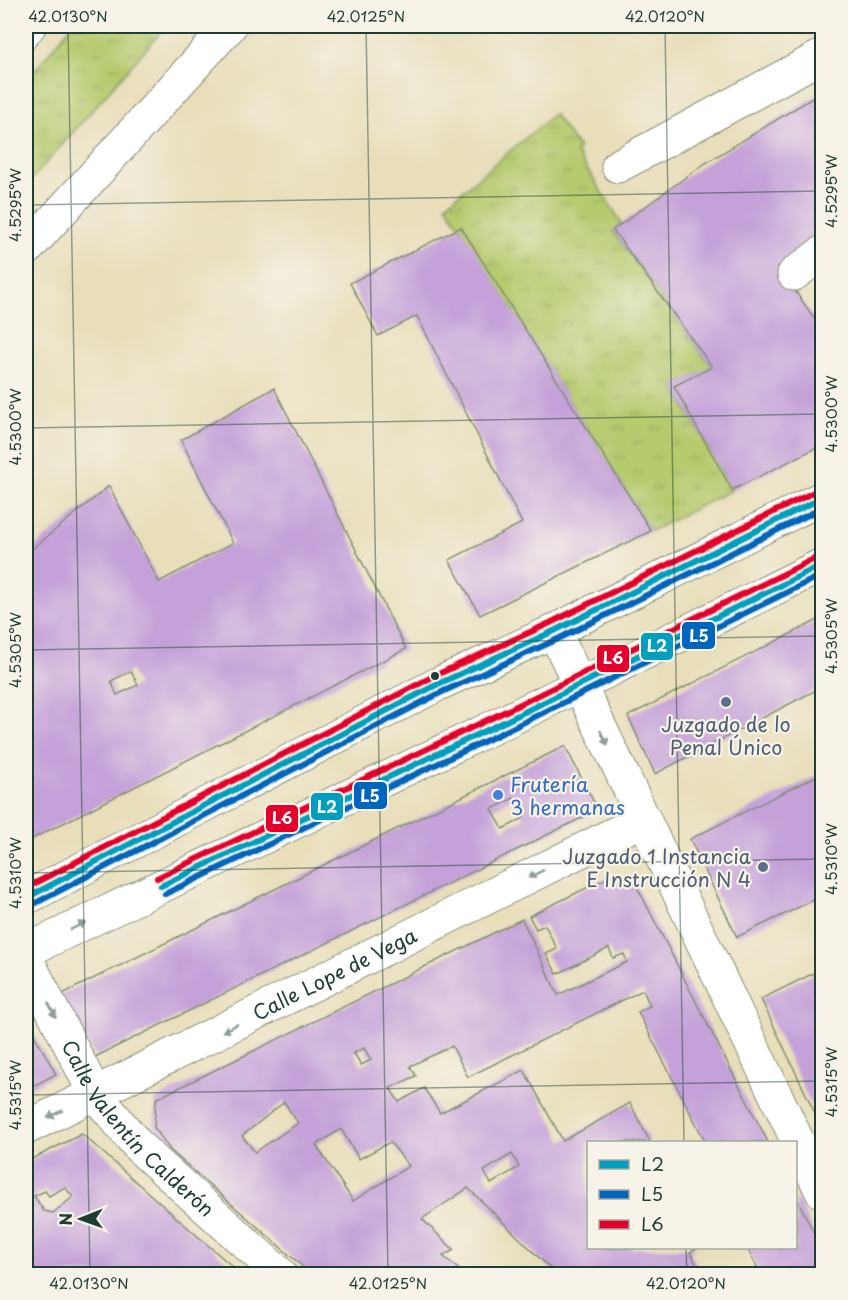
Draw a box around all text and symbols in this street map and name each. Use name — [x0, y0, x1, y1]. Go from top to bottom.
text: 42.0130°N — [28, 4, 108, 27]
text: 42.0125°N — [327, 4, 405, 27]
text: 42.0120°N — [625, 4, 705, 27]
text: 4.5295°W — [819, 153, 842, 228]
text: 4.5295°W — [3, 167, 26, 242]
text: 4.5300°W — [819, 375, 842, 453]
text: 4.5300°W — [3, 388, 26, 466]
text: 4.5305°W — [819, 597, 842, 674]
text: 4.5305°W — [3, 611, 26, 688]
line badge: L5 — [681, 621, 716, 650]
text: L5 — [689, 623, 709, 647]
line badge: L2 — [640, 632, 674, 661]
text: L2 — [647, 633, 667, 657]
line badge: L6 — [596, 644, 630, 673]
text: L6 — [603, 645, 623, 669]
unlabelled marker — [429, 670, 441, 682]
marker: Juzgado de lo Penal Único — [719, 695, 733, 709]
place label: Juzgado de lo Penal Único — [661, 709, 791, 762]
one-way arrow — [599, 730, 608, 747]
place label: Frutería 3 hermanas — [510, 769, 625, 822]
line badge: L5 — [353, 781, 388, 810]
text: L5 — [360, 783, 380, 807]
marker: Frutería 3 hermanas — [491, 788, 505, 802]
line badge: L2 — [310, 792, 344, 821]
text: L2 — [317, 794, 337, 818]
line badge: L6 — [265, 804, 299, 833]
text: L6 — [272, 805, 292, 829]
text: 4.5310°W — [819, 822, 842, 895]
text: 4.5310°W — [3, 836, 26, 909]
place label: Juzgado 1 Instancia E Instrucción N 4 — [562, 841, 752, 894]
marker: Juzgado 1 Instancia E Instrucción N 4 — [756, 860, 770, 874]
one-way arrow — [527, 869, 544, 879]
street label: Calle Lope de Vega — [247, 920, 422, 1027]
one-way arrow — [70, 921, 87, 930]
one-way arrow — [47, 1002, 57, 1019]
one-way arrow — [221, 1022, 239, 1032]
street label: Calle Valentín Calderón — [55, 1034, 221, 1223]
text: 4.5315°W — [819, 1046, 842, 1117]
text: 4.5315°W — [3, 1059, 26, 1130]
one-way arrow — [47, 1109, 64, 1118]
legend — [587, 1141, 797, 1249]
text: L2 — [641, 1150, 664, 1177]
text: L5 — [641, 1180, 663, 1207]
north arrow — [51, 1189, 111, 1249]
text: L6 — [641, 1210, 664, 1237]
text: N — [53, 1213, 77, 1226]
text: 42.0130°N — [49, 1271, 129, 1294]
text: 42.0125°N — [349, 1271, 427, 1294]
text: 42.0120°N — [646, 1271, 726, 1294]

